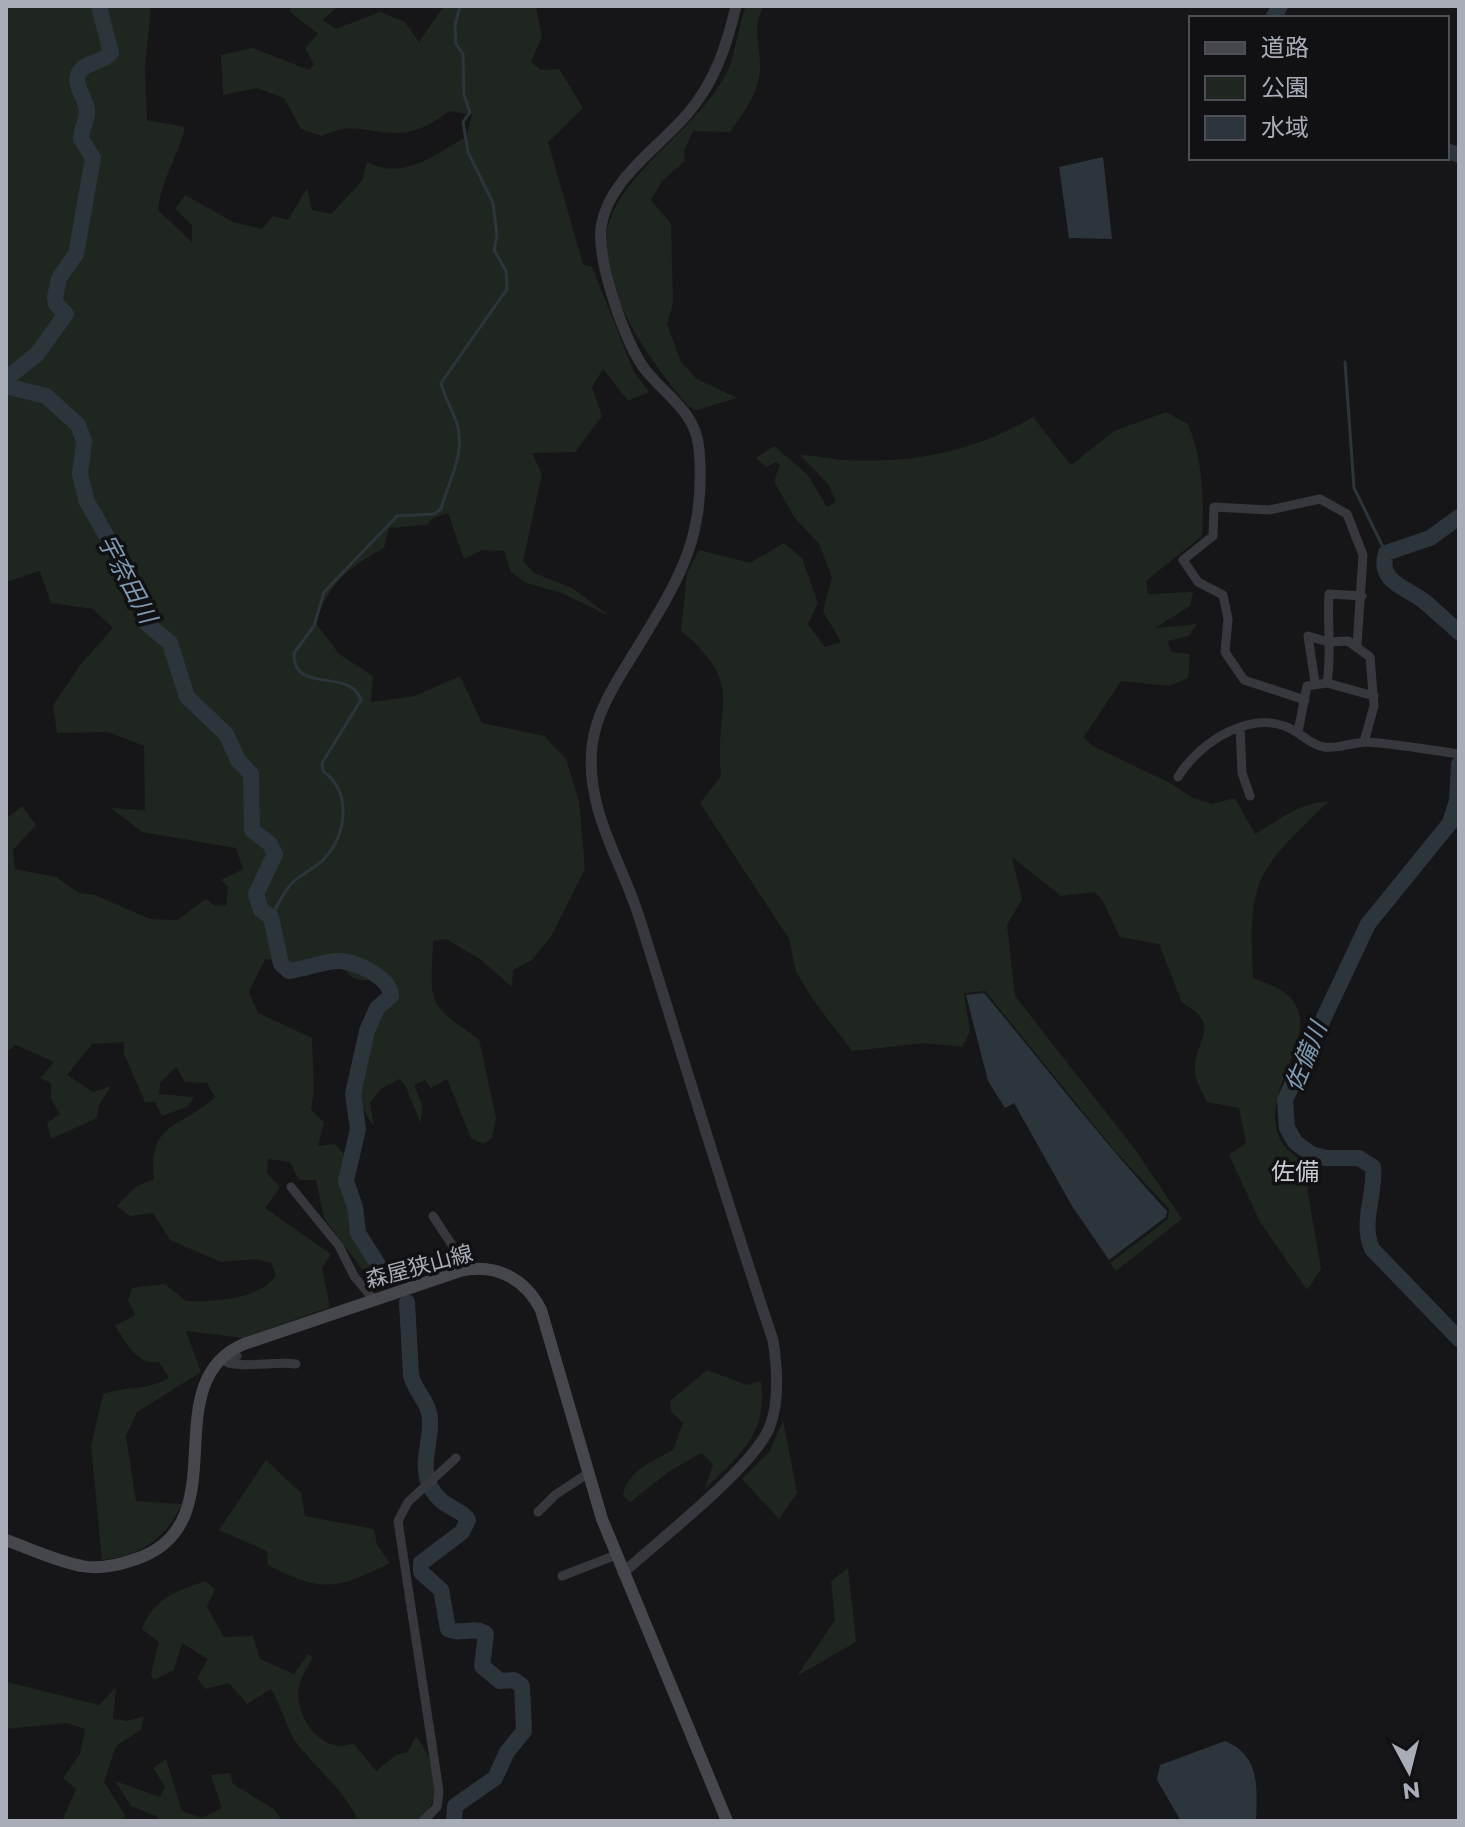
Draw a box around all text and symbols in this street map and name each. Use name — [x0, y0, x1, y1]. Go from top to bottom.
legend — [1189, 16, 1449, 160]
text: 道路 — [1261, 33, 1309, 62]
text: 公園 — [1261, 73, 1309, 102]
text: 水域 — [1261, 113, 1309, 142]
water label: 宇奈田川 — [92, 530, 164, 631]
water label: 佐備川 — [1279, 1015, 1334, 1096]
district label: 佐備 — [1271, 1157, 1319, 1186]
street label: 森屋狭山線 — [363, 1239, 476, 1294]
north arrow — [1369, 1731, 1449, 1811]
text: N — [1401, 1776, 1422, 1805]

